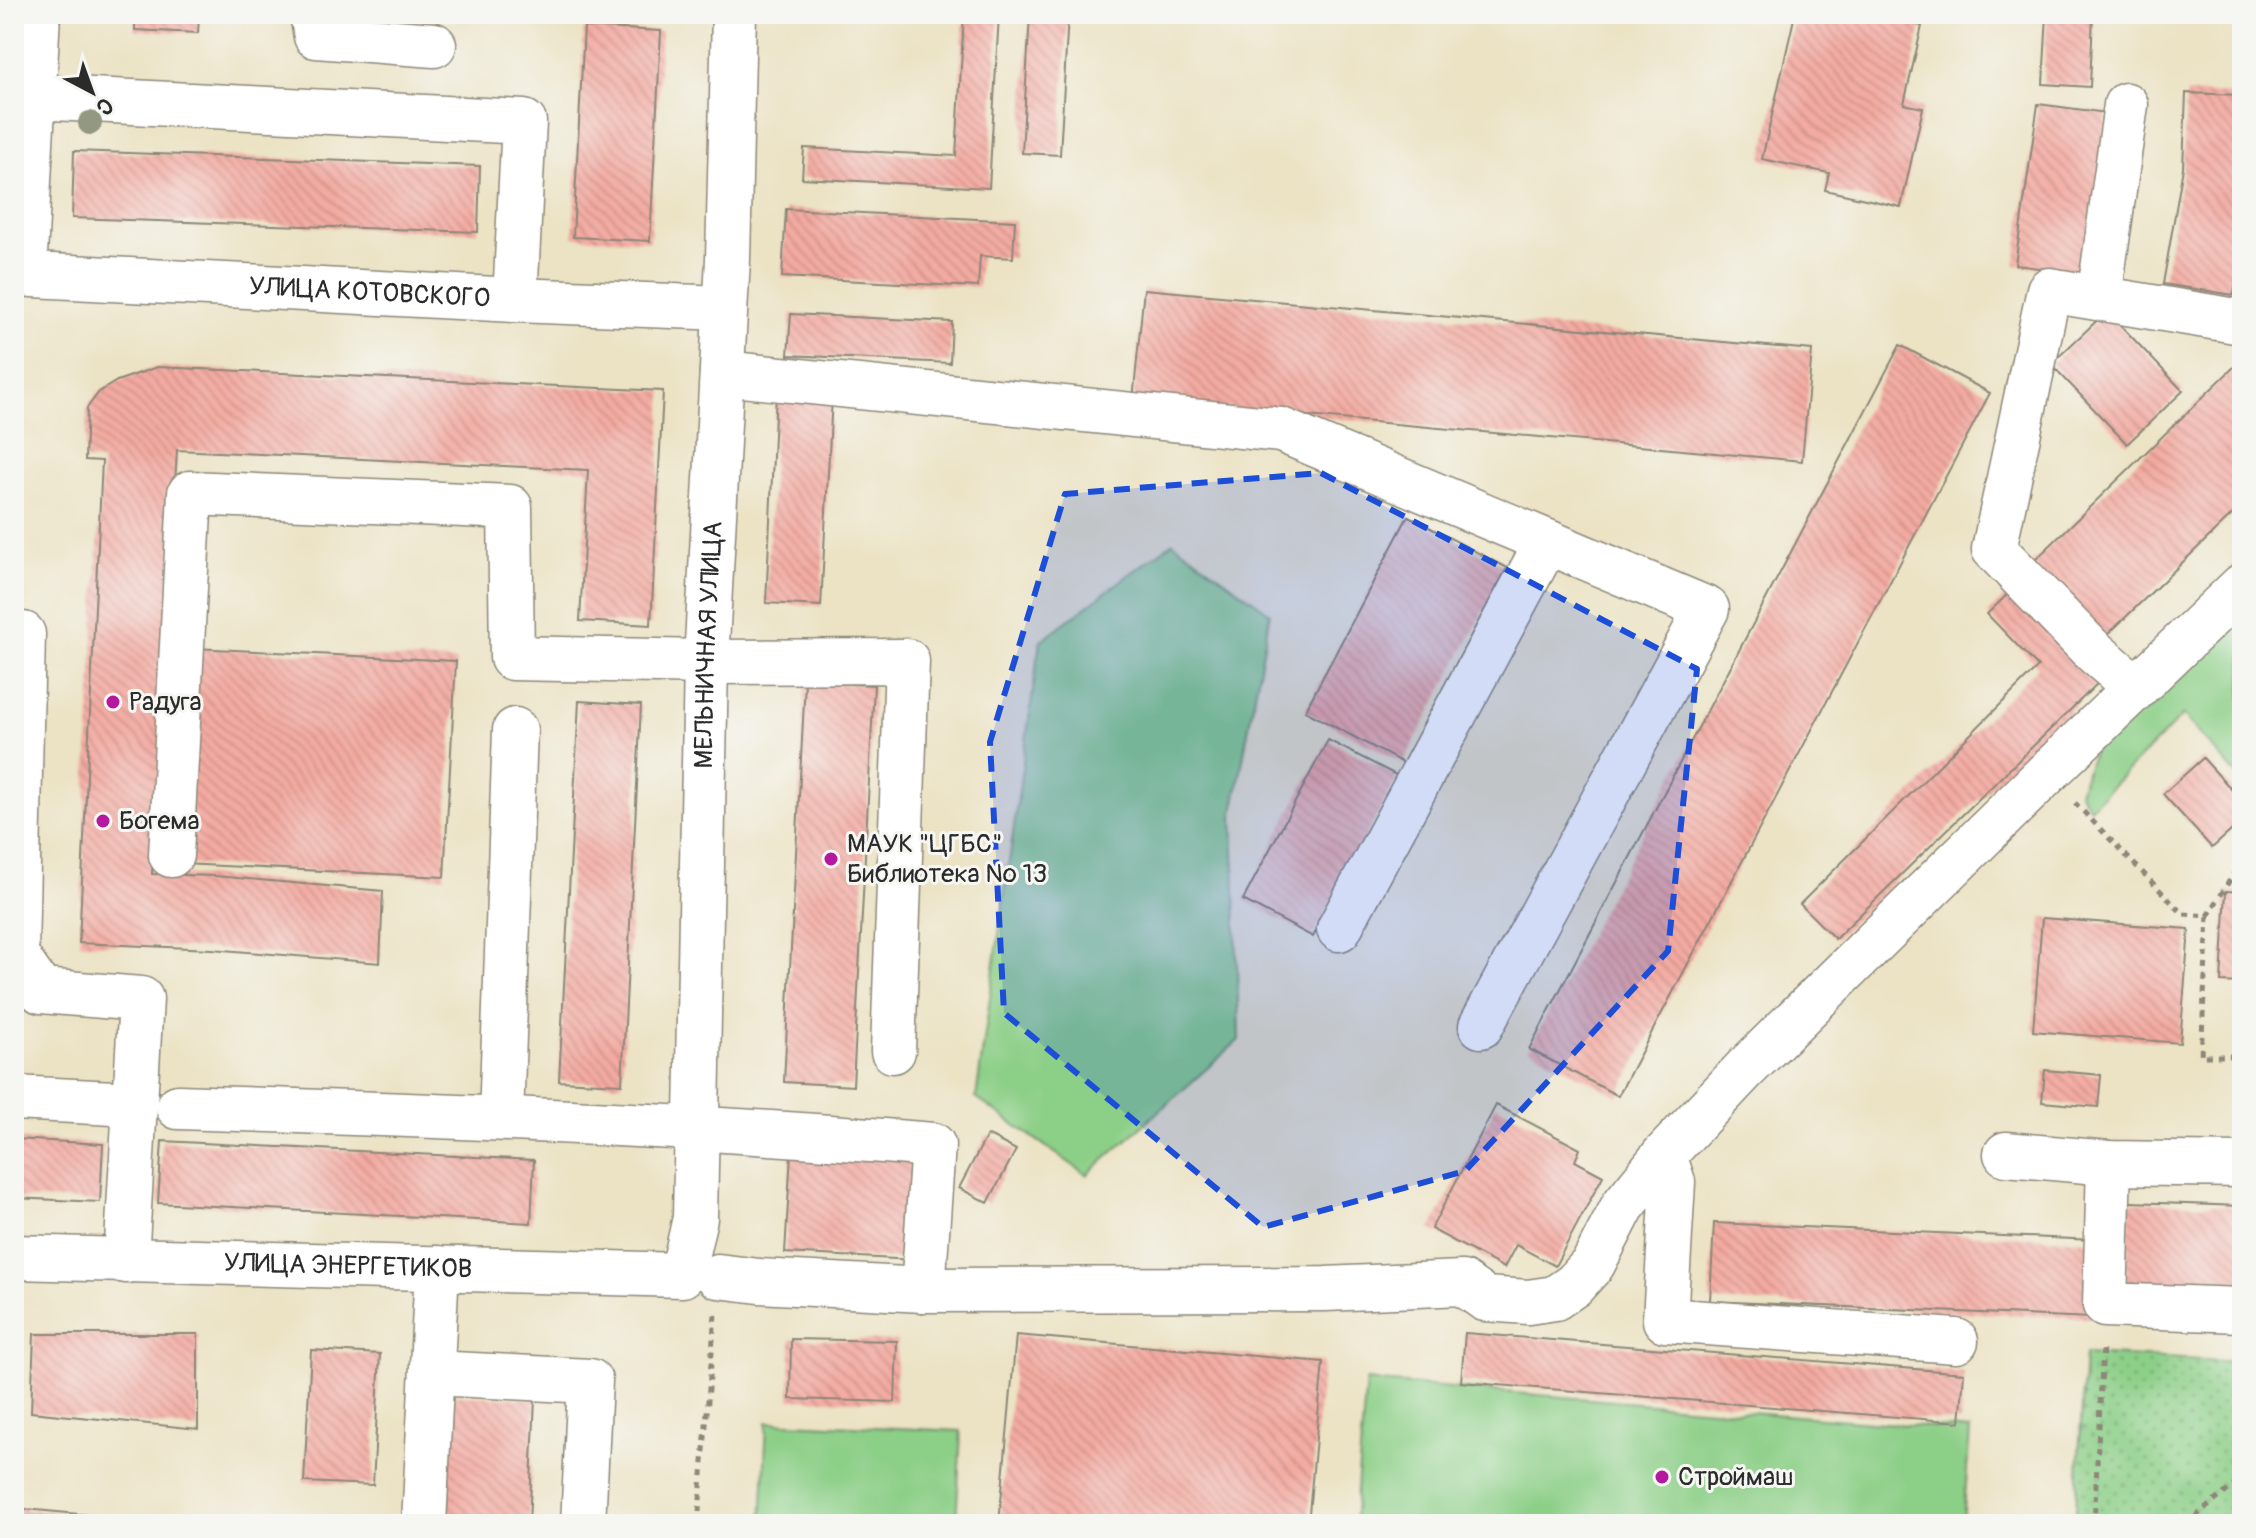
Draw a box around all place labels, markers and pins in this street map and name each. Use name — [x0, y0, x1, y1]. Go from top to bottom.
place label: Радуга — [129, 686, 202, 718]
marker: Радуга — [104, 693, 122, 711]
place label: Богема — [119, 805, 199, 837]
marker: Богема — [94, 812, 112, 830]
place label: МАУК "ЦГБС" Библиотека № 13 — [847, 828, 1047, 890]
marker: МАУК "ЦГБС" Библиотека № 13 — [822, 850, 840, 868]
place label: Строймаш — [1678, 1461, 1793, 1493]
marker: Строймаш — [1653, 1468, 1671, 1486]

